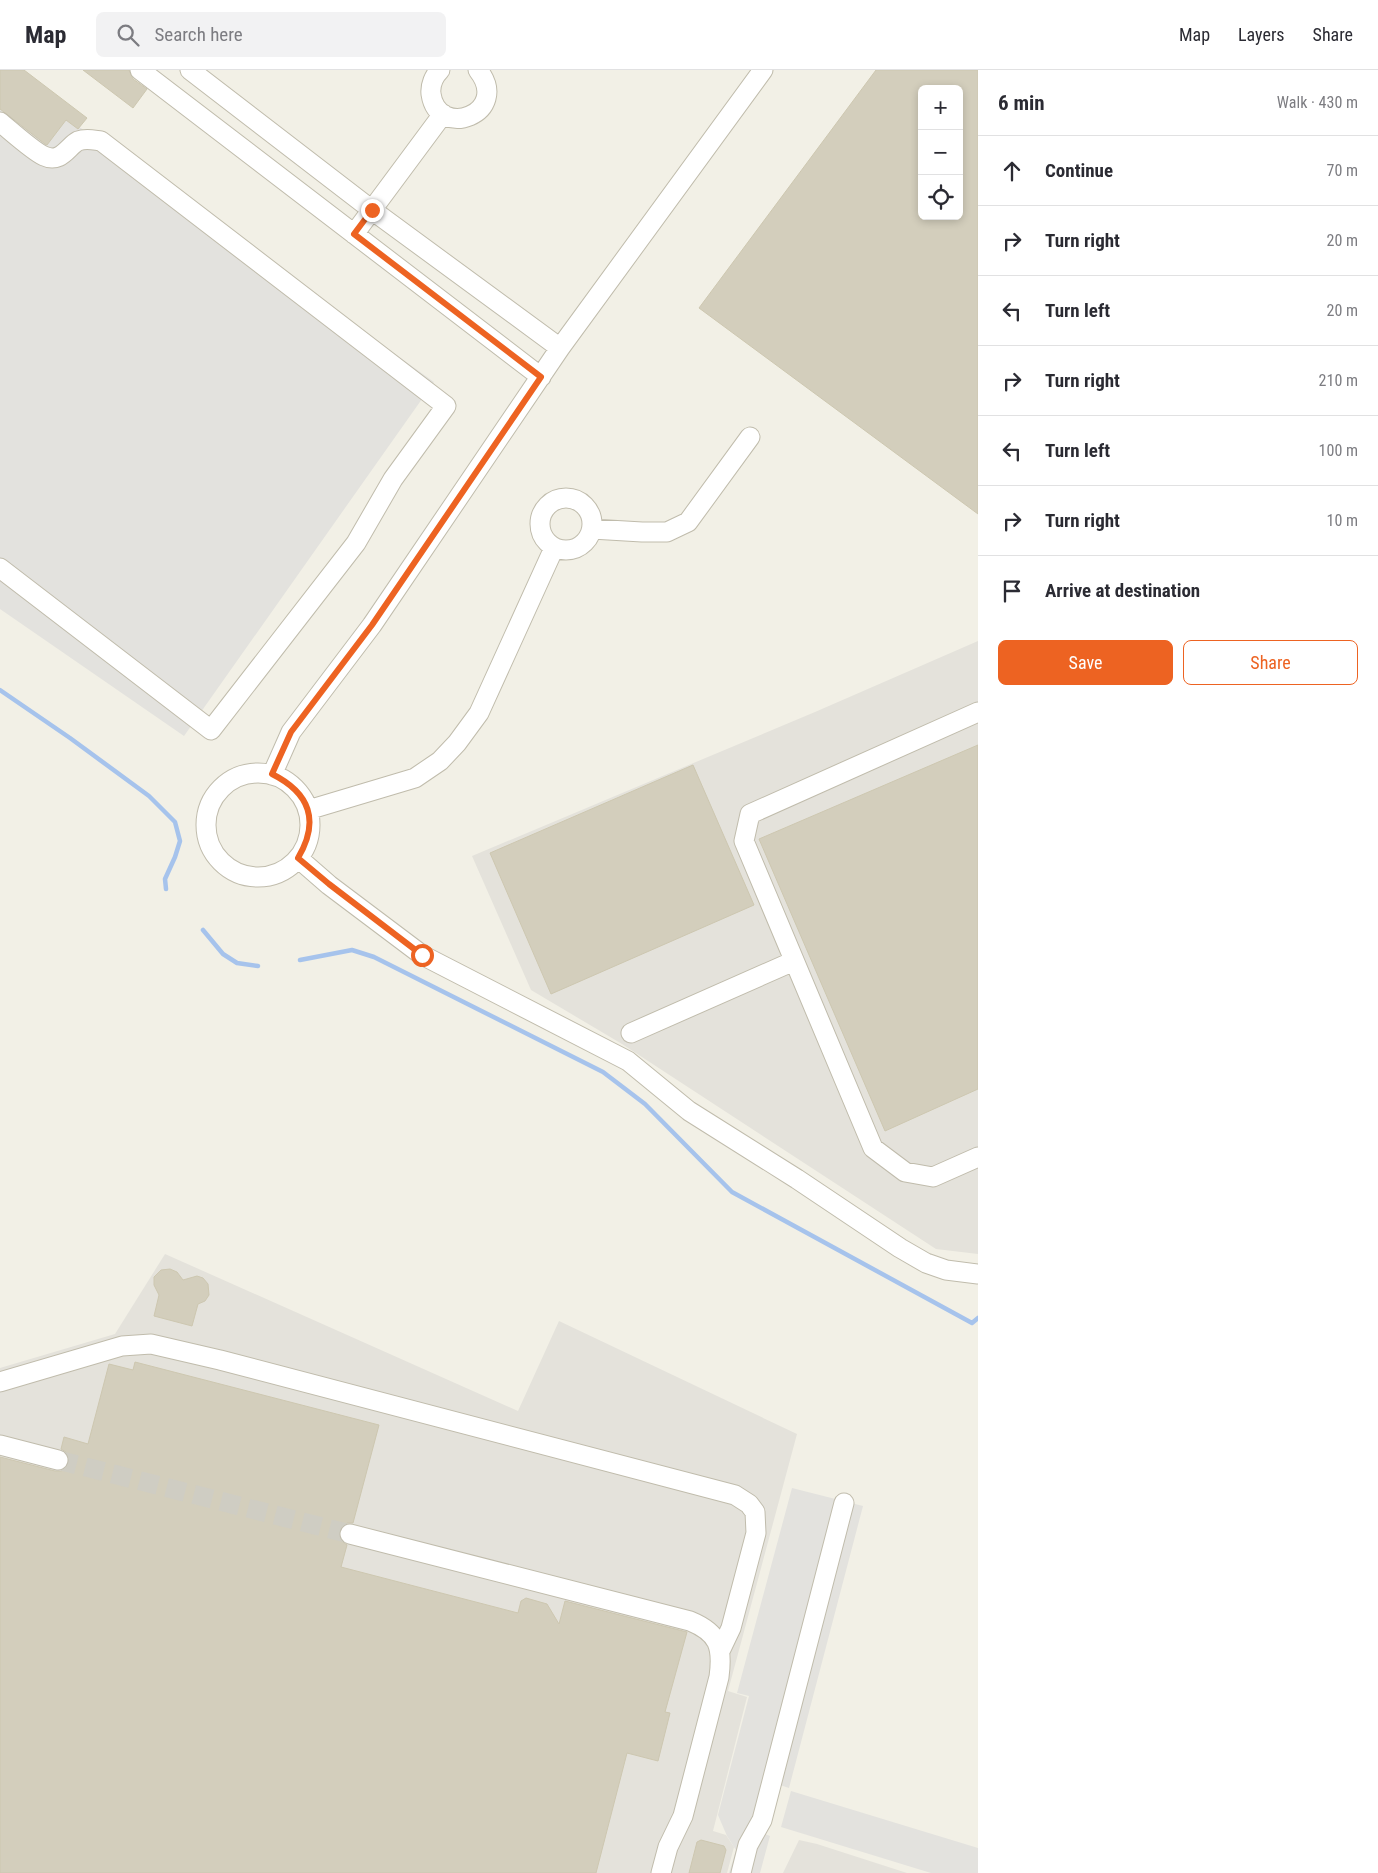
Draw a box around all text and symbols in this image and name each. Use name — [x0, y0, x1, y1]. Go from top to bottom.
search box — [96, 12, 446, 57]
text: Map — [25, 21, 66, 49]
icon: search — [114, 21, 142, 49]
text: Search here — [154, 23, 243, 46]
text: Map — [1179, 24, 1210, 45]
text: Layers — [1238, 24, 1285, 45]
text: Share — [1313, 24, 1353, 45]
map controls — [918, 85, 963, 220]
button: + — [918, 85, 963, 130]
text: 6 min — [998, 91, 1045, 115]
text: Walk · 430 m — [1277, 93, 1358, 112]
button: − — [918, 130, 963, 175]
icon: ahead — [998, 157, 1026, 185]
text: Continue — [1045, 159, 1113, 182]
text: 70 m — [1326, 161, 1358, 180]
button: locate — [918, 175, 963, 220]
route end — [361, 199, 384, 222]
icon: right — [998, 227, 1026, 255]
text: Turn right — [1045, 229, 1120, 252]
text: 20 m — [1326, 231, 1358, 250]
icon: left — [998, 297, 1026, 325]
text: Turn left — [1045, 299, 1110, 322]
text: 20 m — [1326, 301, 1358, 320]
icon: right — [998, 367, 1026, 395]
text: Turn right — [1045, 369, 1120, 392]
text: 210 m — [1319, 371, 1358, 390]
icon: left — [998, 437, 1026, 465]
text: Turn left — [1045, 439, 1110, 462]
text: 100 m — [1319, 441, 1358, 460]
icon: right — [998, 507, 1026, 535]
text: Turn right — [1045, 509, 1120, 532]
text: 10 m — [1326, 511, 1358, 530]
icon: arrive — [998, 577, 1026, 605]
text: Arrive at destination — [1045, 579, 1200, 602]
button: Save — [998, 640, 1173, 685]
button: Share — [1183, 640, 1358, 685]
route start — [411, 944, 434, 967]

